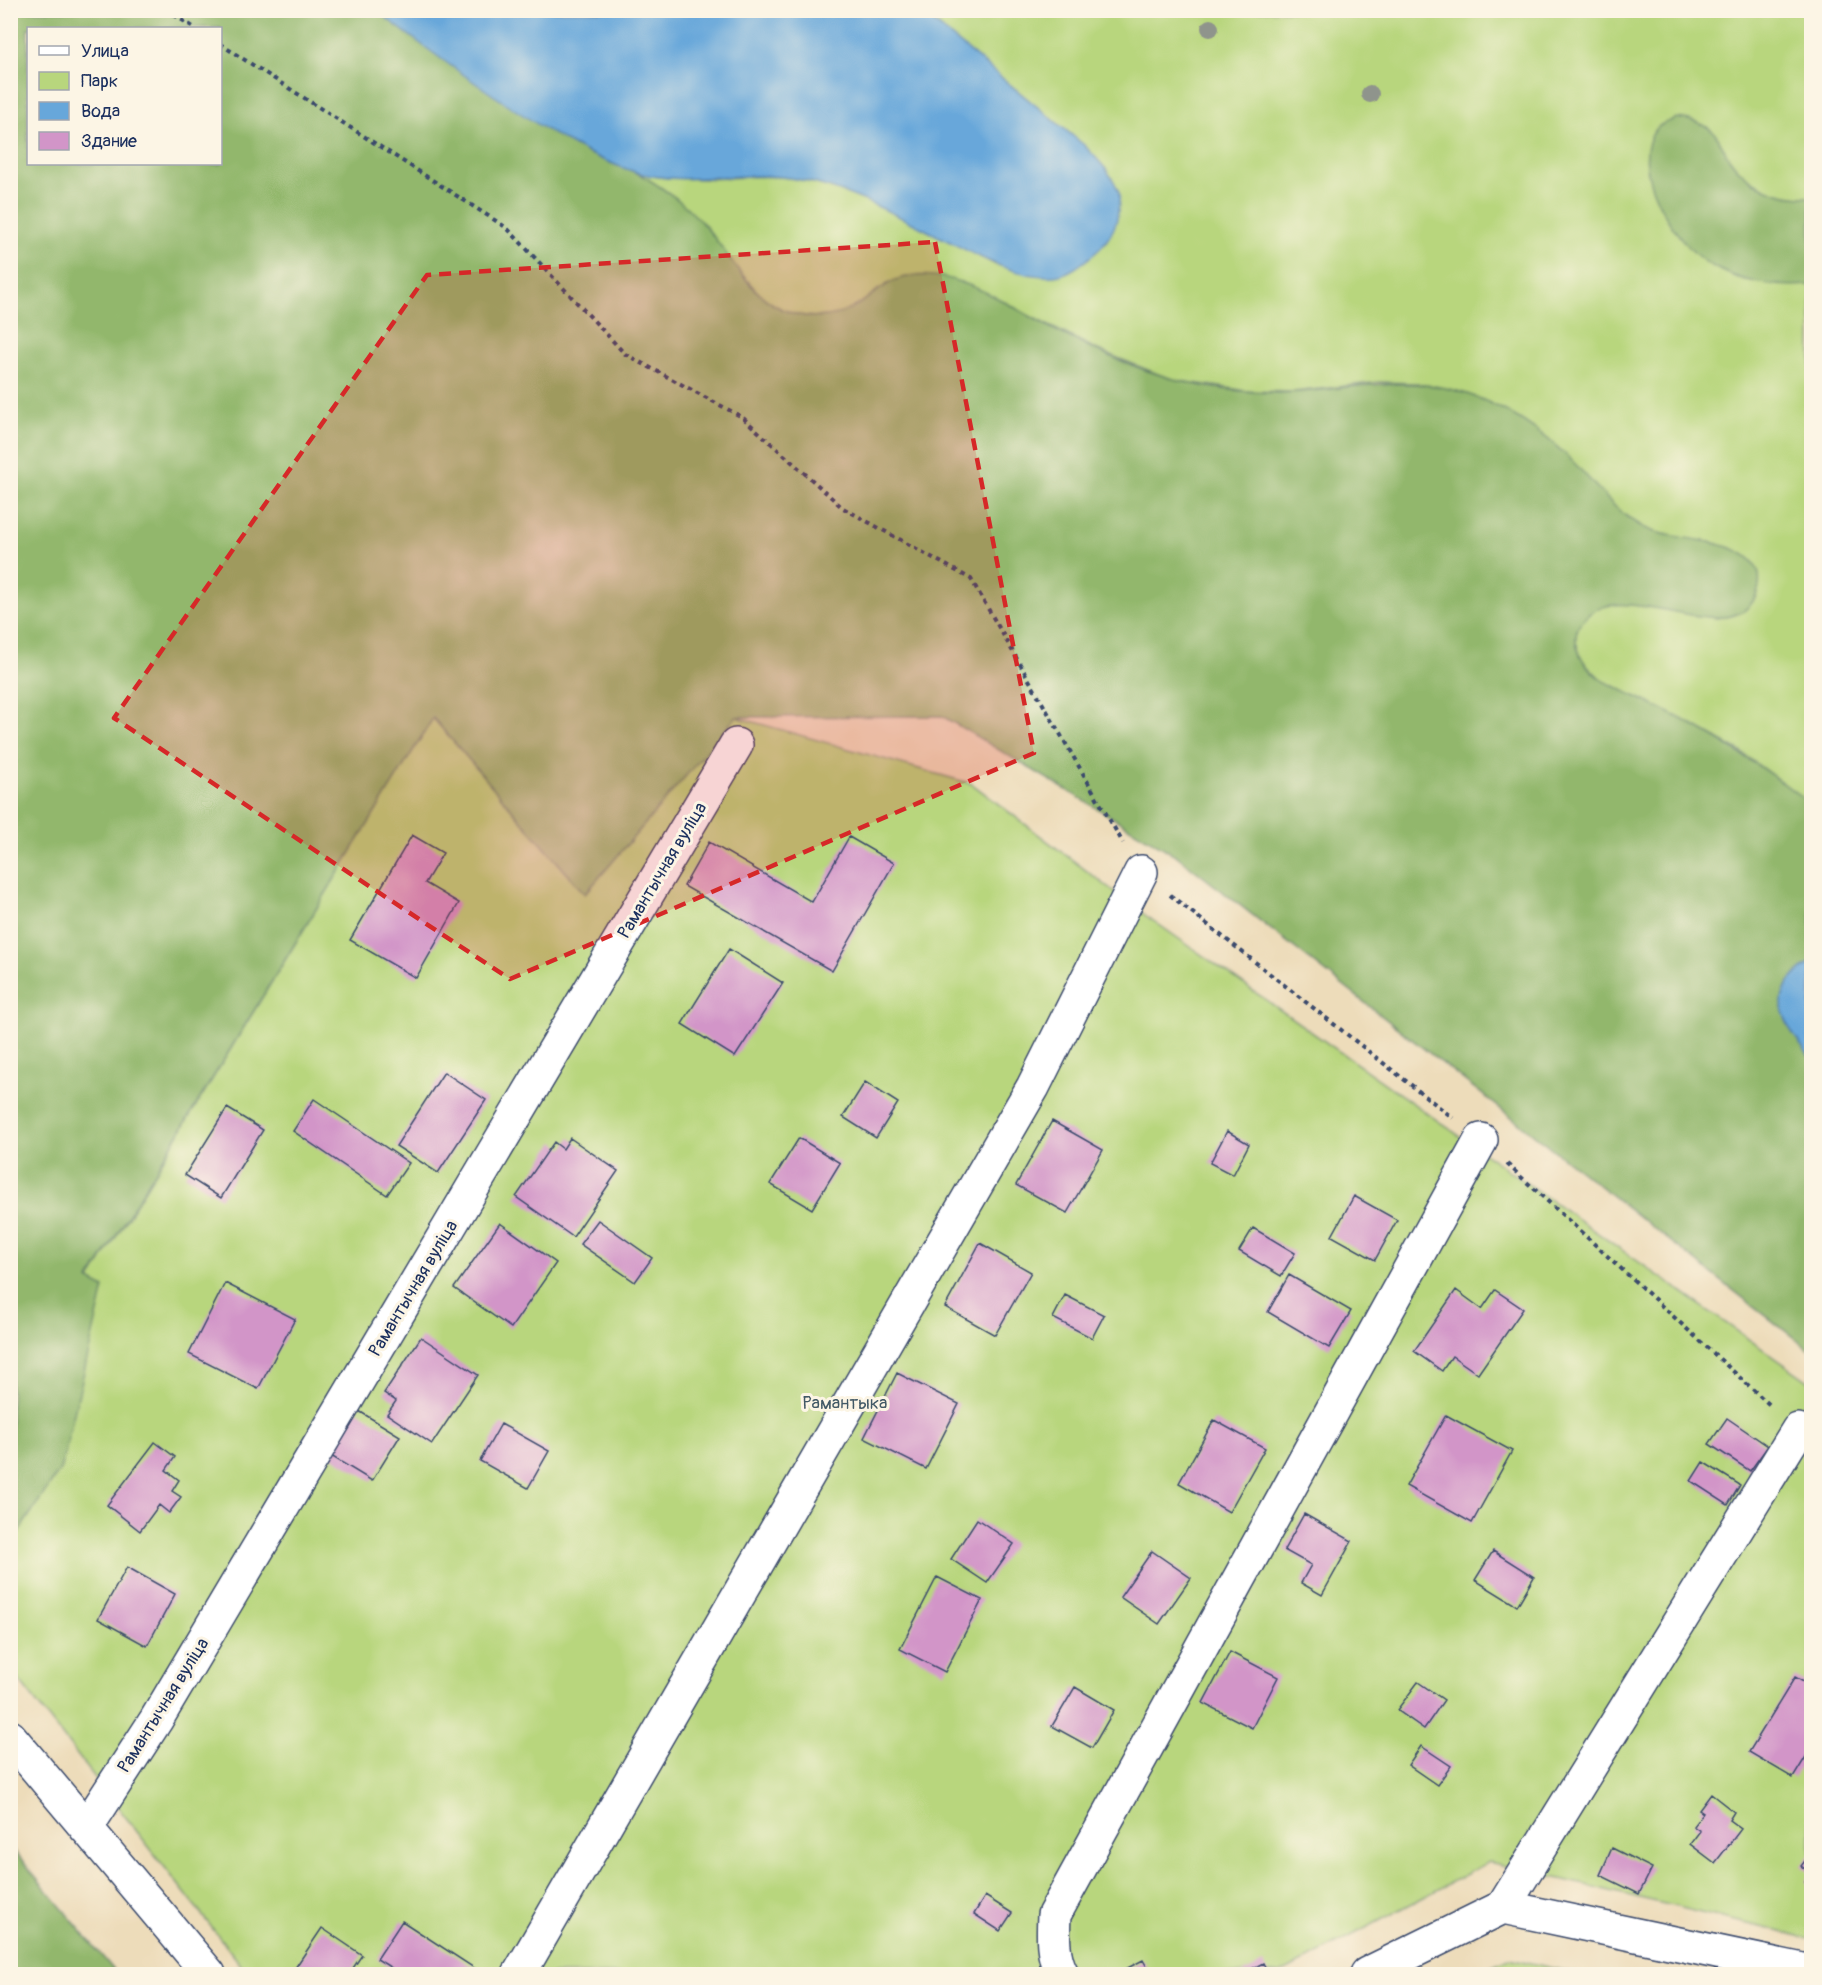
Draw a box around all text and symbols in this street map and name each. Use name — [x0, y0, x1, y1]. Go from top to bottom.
legend — [27, 27, 222, 165]
text: Улица — [81, 40, 129, 63]
text: Парк — [81, 70, 118, 93]
text: Вода — [81, 100, 120, 123]
text: Здание — [81, 130, 137, 153]
street label: Рамантычная вуліца — [613, 798, 712, 943]
street label: Рамантычная вуліца — [364, 1216, 463, 1361]
park label: Рамантыка — [803, 1392, 887, 1415]
street label: Рамантычная вуліца — [113, 1634, 214, 1777]

